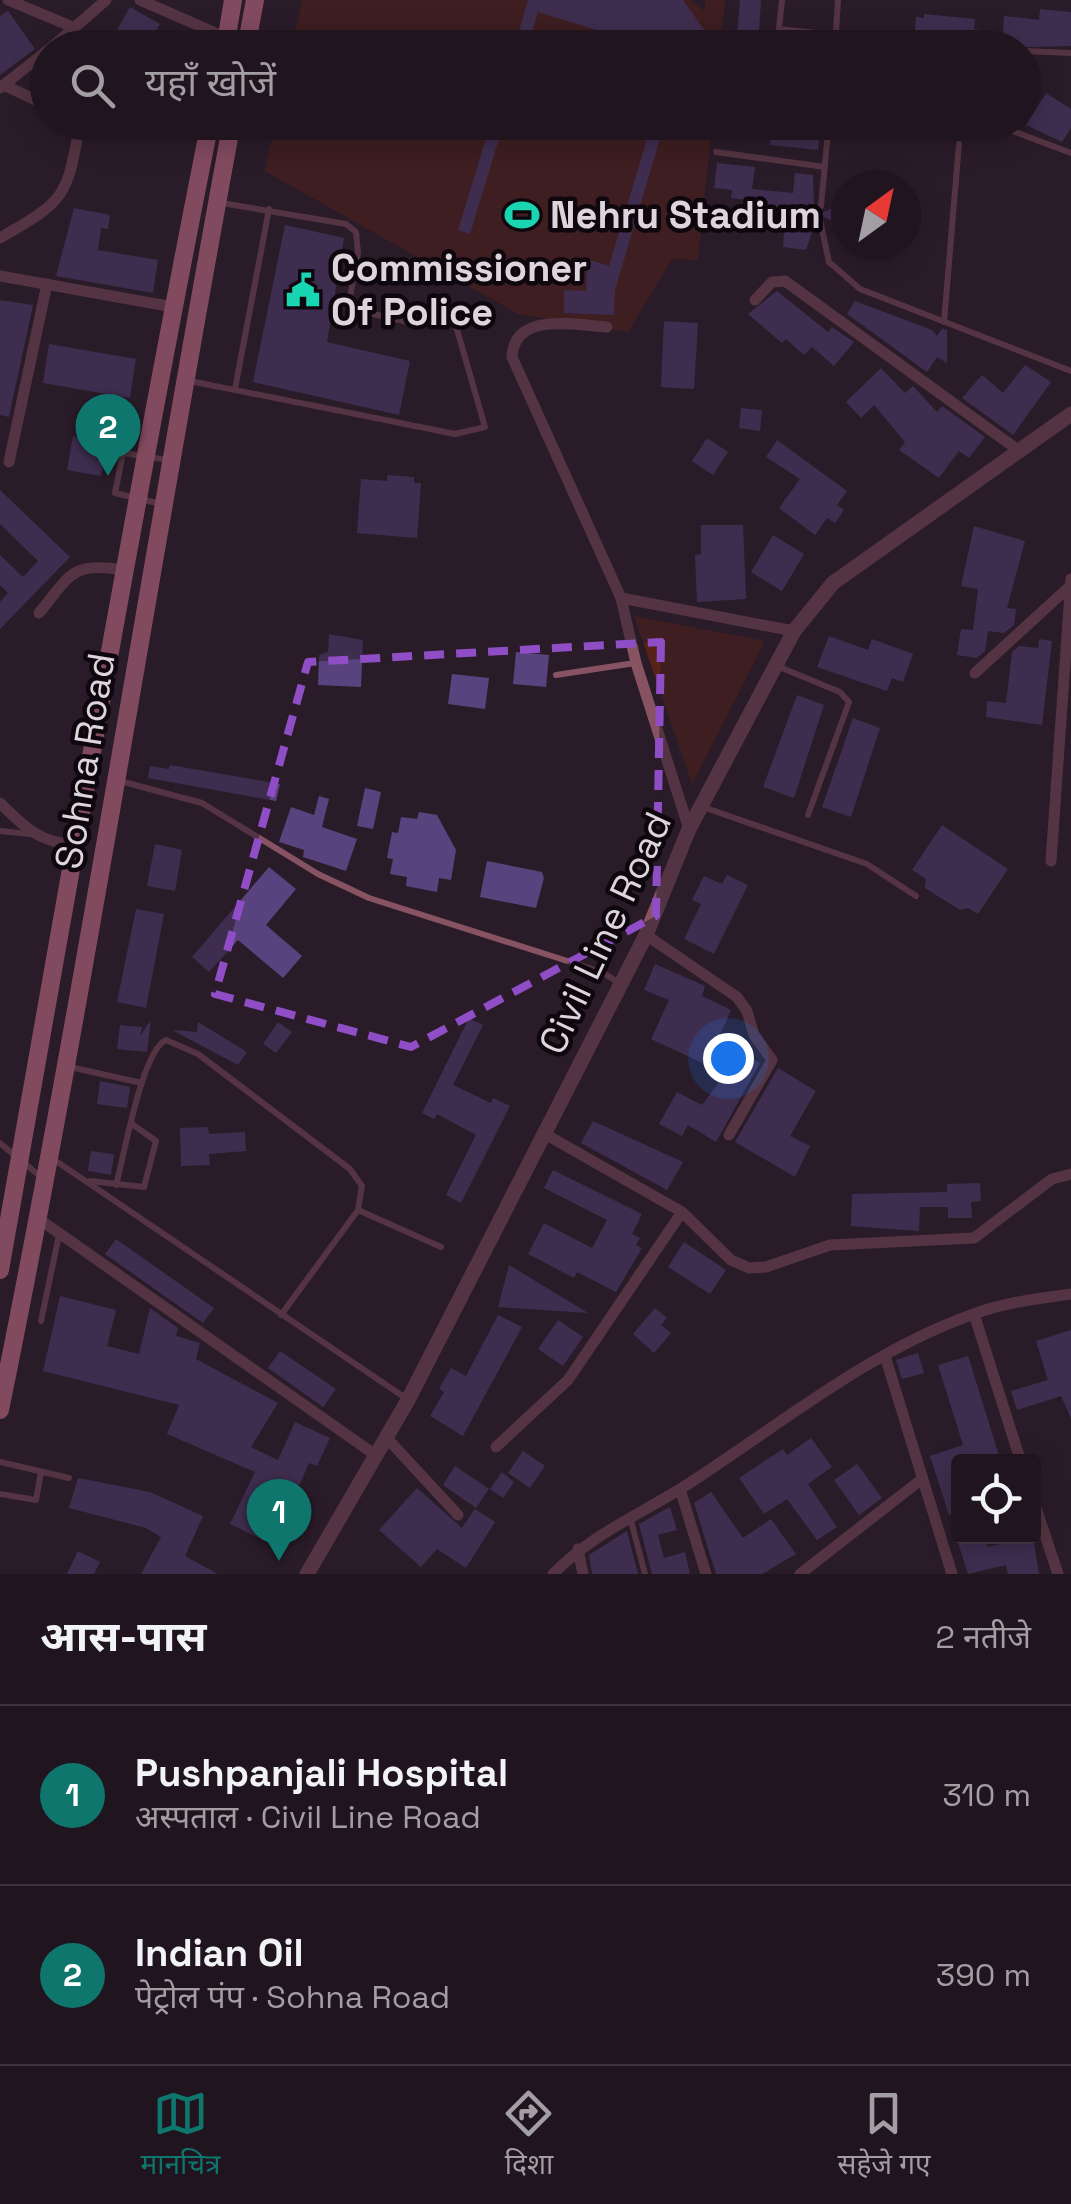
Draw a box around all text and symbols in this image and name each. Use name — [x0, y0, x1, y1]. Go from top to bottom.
search box — [30, 30, 1041, 140]
icon: search — [65, 58, 120, 113]
text: यहाँ खोजें — [145, 59, 276, 107]
north arrow — [831, 170, 921, 260]
place label: Nehru Stadium — [550, 191, 821, 239]
sports icon: Nehru Stadium — [503, 196, 541, 234]
place label: Commissioner Of Police — [331, 244, 587, 336]
public building icon: Commissioner Of Police — [284, 271, 322, 309]
pin: 2 — [76, 394, 140, 476]
street label: Sohna Road — [44, 649, 126, 873]
street label: Civil Line Road — [528, 804, 682, 1062]
your location — [703, 1033, 754, 1084]
map controls — [951, 1454, 1041, 1544]
button: locate — [951, 1454, 1041, 1544]
pin: 1 — [246, 1478, 312, 1561]
text: आस-पास — [40, 1610, 206, 1663]
text: 2 नतीजे — [935, 1617, 1031, 1657]
text: Pushpanjali Hospital — [135, 1749, 508, 1797]
text: 1 — [65, 1775, 80, 1815]
text: 310 m — [943, 1775, 1031, 1815]
text: अस्पताल · Civil Line Road — [135, 1797, 481, 1837]
text: Indian Oil — [135, 1929, 304, 1977]
text: 2 — [63, 1955, 82, 1995]
text: 390 m — [936, 1955, 1031, 1995]
text: पेट्रोल पंप · Sohna Road — [135, 1977, 450, 2017]
tab: मानचित्र — [140, 2086, 221, 2185]
tab: दिशा — [501, 2086, 556, 2185]
tab: सहेजे गए — [837, 2086, 930, 2185]

